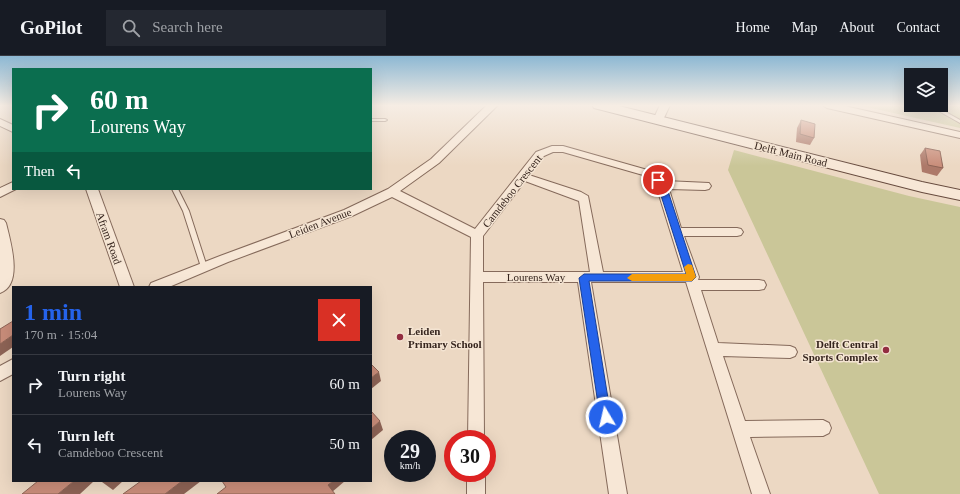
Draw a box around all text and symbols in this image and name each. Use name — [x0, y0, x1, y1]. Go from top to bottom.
search box — [106, 10, 386, 46]
text: GoPilot — [20, 17, 82, 38]
icon: search — [120, 17, 142, 39]
text: Search here — [152, 19, 223, 35]
text: Home — [736, 20, 770, 35]
text: Map — [792, 20, 817, 35]
text: About — [839, 20, 874, 35]
text: Contact — [896, 20, 940, 35]
map controls — [904, 68, 948, 112]
button: layers — [904, 68, 948, 112]
icon: right — [24, 84, 76, 136]
text: 60 m — [90, 84, 148, 115]
text: Lourens Way — [90, 117, 186, 137]
street label: Delft Main Road — [753, 139, 829, 169]
street label: Camdeboo Crescent — [480, 152, 544, 230]
icon: left — [63, 160, 85, 182]
text: Then — [24, 163, 55, 179]
pin — [641, 163, 675, 197]
icon: arrive — [647, 169, 669, 191]
street label: Leiden Avenue — [287, 206, 353, 240]
street label: Afram Road — [94, 210, 124, 266]
street label: Lourens Way — [507, 271, 566, 283]
text: 1 min — [24, 299, 82, 325]
button: close — [318, 299, 360, 341]
place label: Leiden Primary School — [408, 325, 482, 350]
text: 170 m · 15:04 — [24, 327, 97, 342]
marker: Leiden Primary School — [395, 332, 405, 342]
place label: Delft Central Sports Complex — [803, 338, 878, 363]
marker: Delft Central Sports Complex — [881, 345, 891, 355]
text: Turn right — [58, 368, 125, 384]
icon: right — [24, 374, 46, 396]
text: 60 m — [330, 376, 360, 392]
text: Lourens Way — [58, 385, 127, 400]
position arrow — [585, 396, 627, 438]
text: Turn left — [58, 428, 115, 444]
speed limit sign: 30 — [444, 430, 496, 482]
icon: left — [24, 434, 46, 456]
text: 50 m — [330, 436, 360, 452]
text: 29 — [400, 440, 420, 462]
text: Camdeboo Crescent — [58, 445, 163, 460]
text: km/h — [400, 460, 420, 471]

